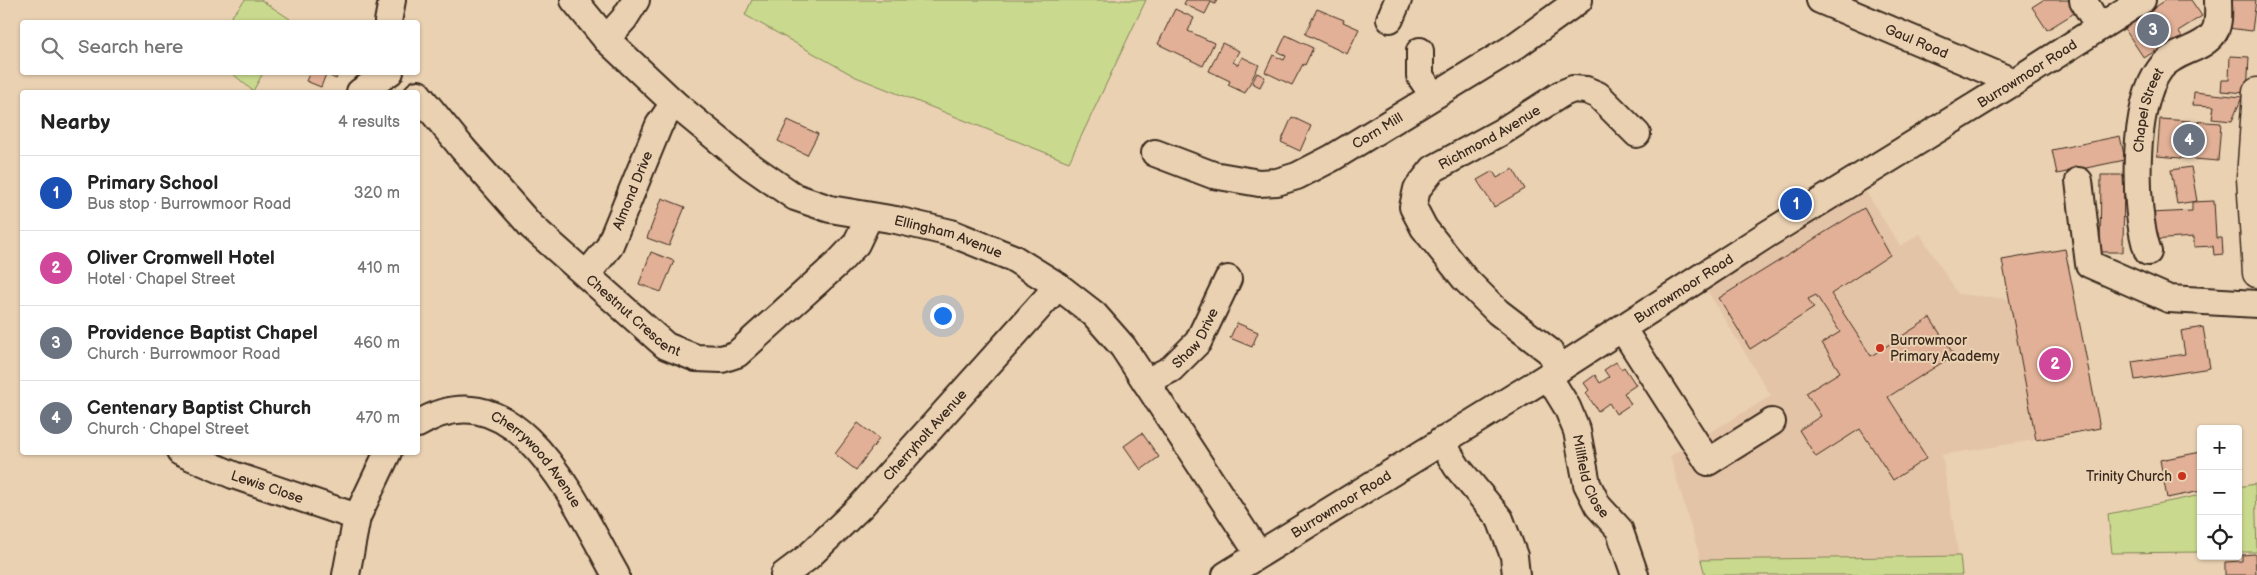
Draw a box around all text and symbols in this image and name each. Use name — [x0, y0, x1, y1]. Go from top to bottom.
pin: 3 — [2137, 11, 2169, 49]
search box — [20, 20, 420, 75]
street label: Gaul Road — [1882, 20, 1951, 62]
icon: search — [38, 34, 66, 62]
text: Search here — [78, 36, 183, 59]
street label: Burrowmoor Road — [1974, 36, 2080, 112]
street label: Chapel Street — [2130, 64, 2168, 153]
street label: Richmond Avenue — [1436, 101, 1544, 173]
street label: Corn Mill — [1349, 109, 1406, 153]
text: Nearby — [40, 110, 110, 135]
text: 4 results — [338, 113, 400, 132]
pin: 4 — [2173, 121, 2205, 159]
street label: Almond Drive — [609, 149, 656, 233]
text: Primary School — [87, 172, 218, 195]
text: 1 — [53, 184, 59, 203]
text: 320 m — [354, 184, 400, 203]
pin: 1 — [1780, 185, 1812, 223]
text: Bus stop · Burrowmoor Road — [87, 195, 291, 214]
street label: Ellingham Avenue — [892, 212, 1005, 262]
text: Oliver Cromwell Hotel — [87, 247, 275, 270]
street label: Burrowmoor Road — [1631, 250, 1737, 327]
text: 2 — [51, 259, 61, 278]
text: 410 m — [357, 259, 400, 278]
text: Hotel · Chapel Street — [87, 270, 235, 289]
street label: Chestnut Crescent — [582, 271, 684, 360]
your location — [930, 303, 956, 329]
street label: Shaw Drive — [1169, 305, 1222, 372]
text: Providence Baptist Chapel — [87, 322, 318, 345]
place label: Burrowmoor Primary Academy — [1890, 332, 2000, 365]
text: 3 — [51, 334, 61, 353]
text: 460 m — [354, 334, 400, 353]
marker: Burrowmoor Primary Academy — [1874, 342, 1886, 354]
text: Church · Burrowmoor Road — [87, 345, 280, 364]
pin: 2 — [2039, 345, 2071, 383]
street label: Cherryholt Avenue — [880, 386, 970, 485]
text: Centenary Baptist Church — [87, 397, 311, 420]
street label: Cherrywood Avenue — [488, 407, 585, 511]
text: 4 — [51, 409, 61, 428]
text: 470 m — [355, 409, 400, 428]
text: Church · Chapel Street — [87, 420, 249, 439]
map controls — [2197, 425, 2242, 560]
button: + — [2197, 425, 2242, 470]
street label: Millfield Close — [1569, 433, 1613, 522]
street label: Lewis Close — [229, 467, 306, 507]
street label: Burrowmoor Road — [1288, 467, 1394, 542]
place label: Trinity Church — [2086, 468, 2172, 485]
marker: Trinity Church — [2176, 470, 2188, 482]
button: − — [2197, 470, 2242, 515]
button: locate — [2197, 515, 2242, 560]

